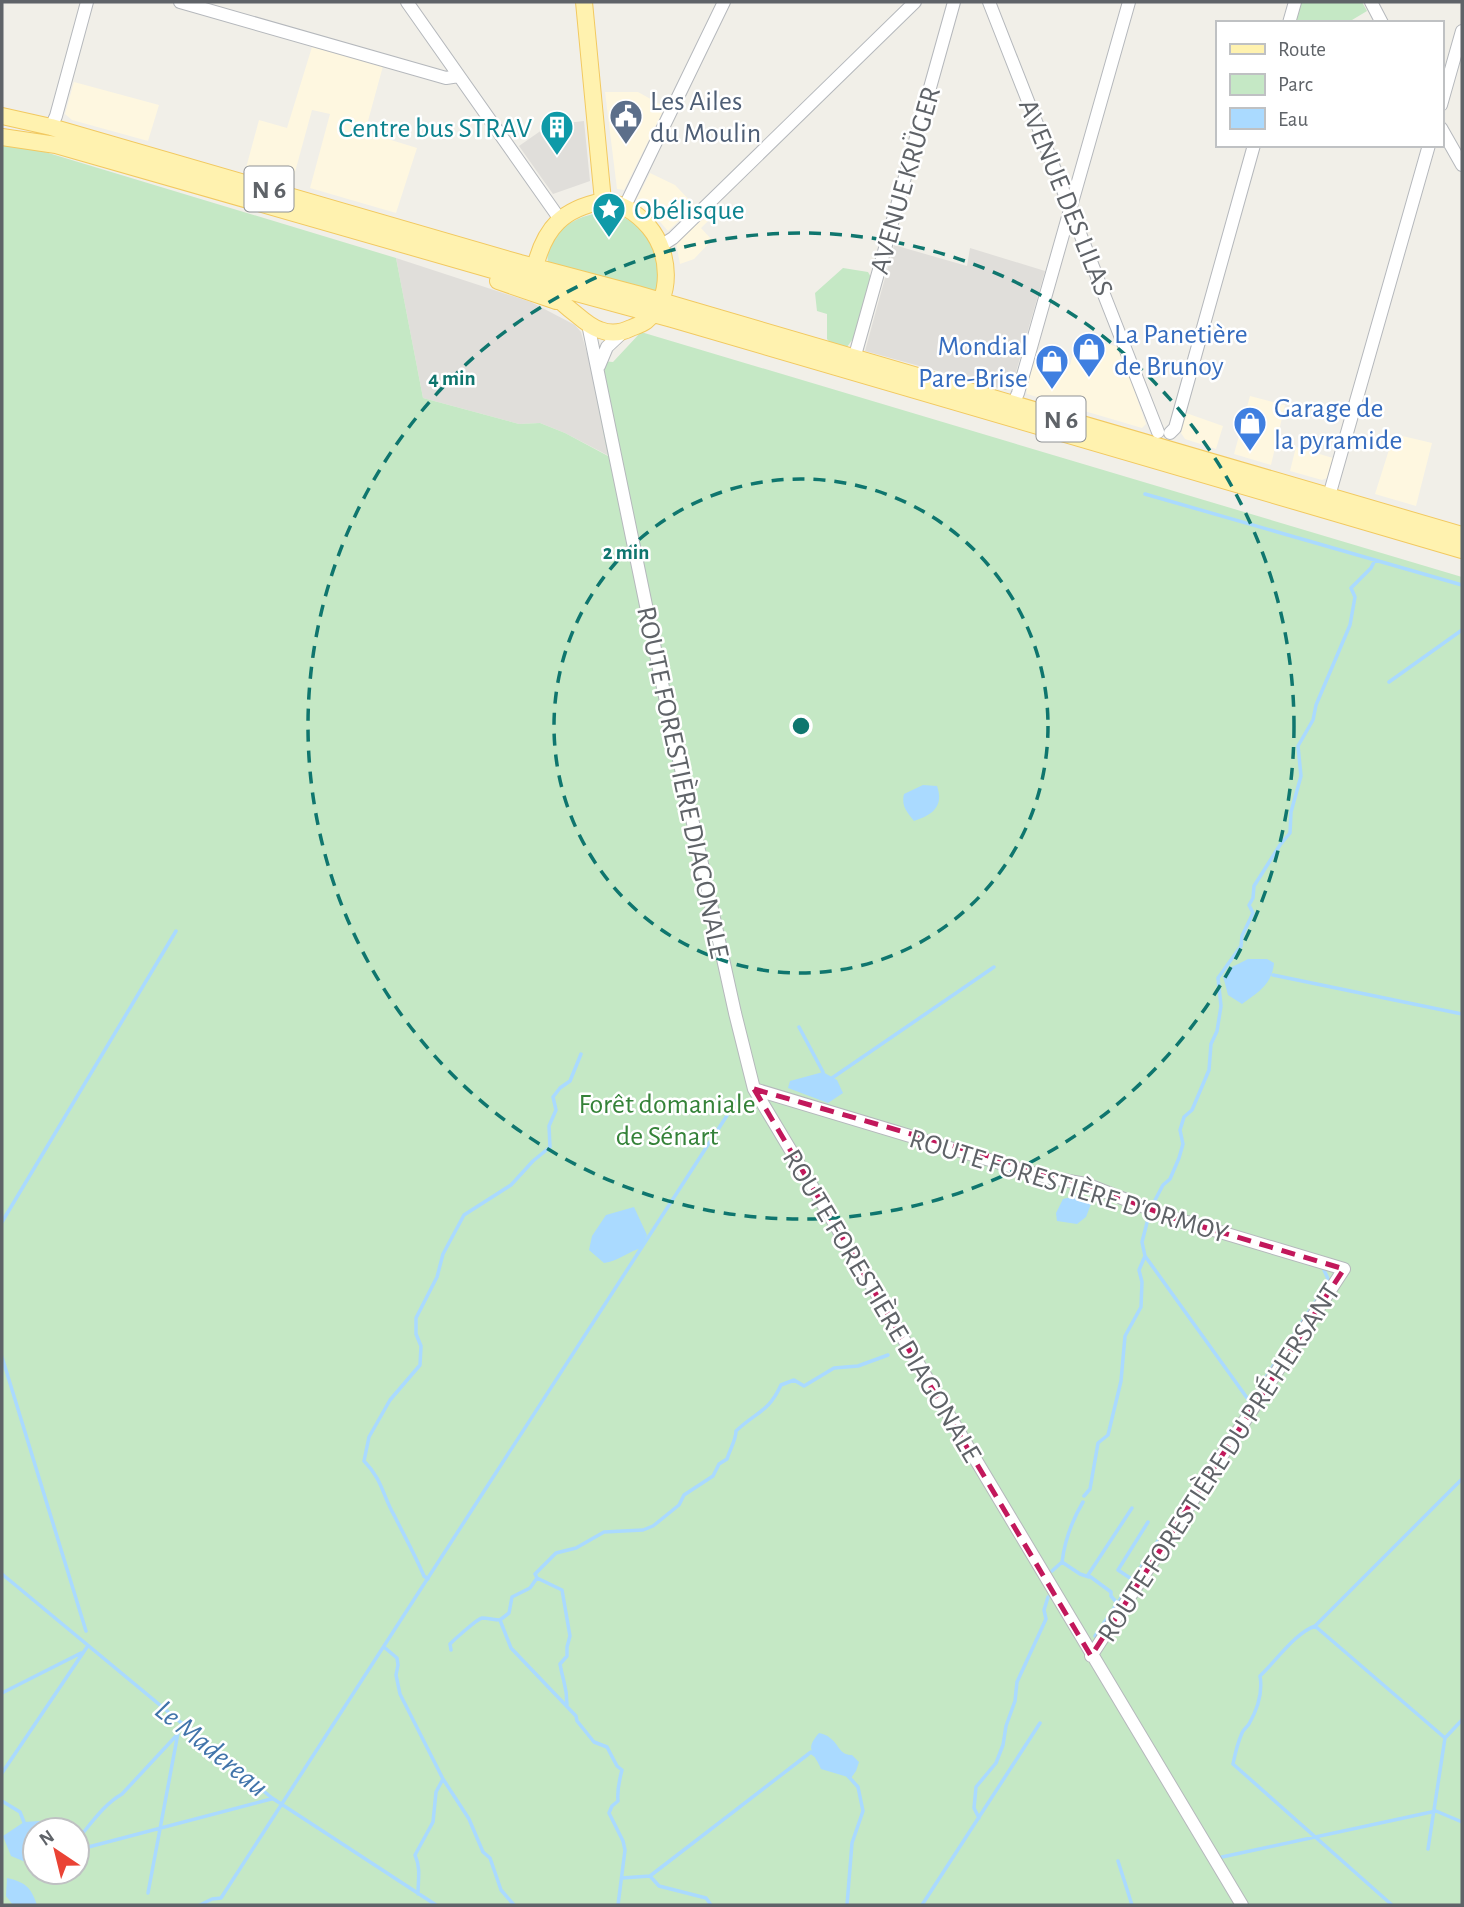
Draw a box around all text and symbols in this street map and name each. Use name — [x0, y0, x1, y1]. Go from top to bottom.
legend — [1216, 21, 1443, 147]
text: Route — [1278, 39, 1326, 60]
text: Parc — [1278, 74, 1313, 95]
street label: AVENUE KRÜGER — [864, 83, 946, 277]
place label: Les Ailes du Moulin — [650, 88, 761, 148]
street label: AVENUE DES LILAS — [1013, 95, 1117, 300]
public building icon: Les Ailes du Moulin — [607, 97, 645, 146]
building icon: Centre bus STRAV — [538, 108, 576, 157]
text: Eau — [1278, 109, 1308, 130]
place label: Centre bus STRAV — [338, 115, 532, 143]
road number: N 6 — [244, 166, 294, 212]
place icon: Obélisque — [590, 190, 628, 239]
place label: Obélisque — [634, 197, 745, 225]
place label: La Panetière de Brunoy — [1114, 321, 1248, 381]
shop icon: La Panetière de Brunoy — [1070, 330, 1108, 379]
place label: Mondial Pare-Brise — [918, 333, 1028, 393]
shop icon: Mondial Pare-Brise — [1033, 342, 1071, 391]
text: 4 min — [428, 368, 476, 389]
place label: Garage de la pyramide — [1274, 395, 1402, 455]
road number: N 6 — [1036, 396, 1086, 442]
shop icon: Garage de la pyramide — [1231, 404, 1269, 453]
text: 2 min — [603, 542, 649, 563]
street label: ROUTE FORESTIÈRE DIAGONALE — [631, 603, 736, 961]
centre of rings — [789, 714, 813, 738]
park label: Forêt domaniale de Sénart — [578, 1091, 756, 1151]
street label: ROUTE FORESTIÈRE D'ORMOY — [906, 1122, 1232, 1249]
street label: ROUTE FORESTIÈRE DIAGONALE — [777, 1143, 988, 1467]
street label: ROUTE FORESTIÈRE DU PRÉ HERSANT — [1091, 1277, 1346, 1647]
water label: Le Madereau — [149, 1695, 273, 1803]
north arrow — [21, 1816, 91, 1886]
text: N — [36, 1827, 58, 1850]

